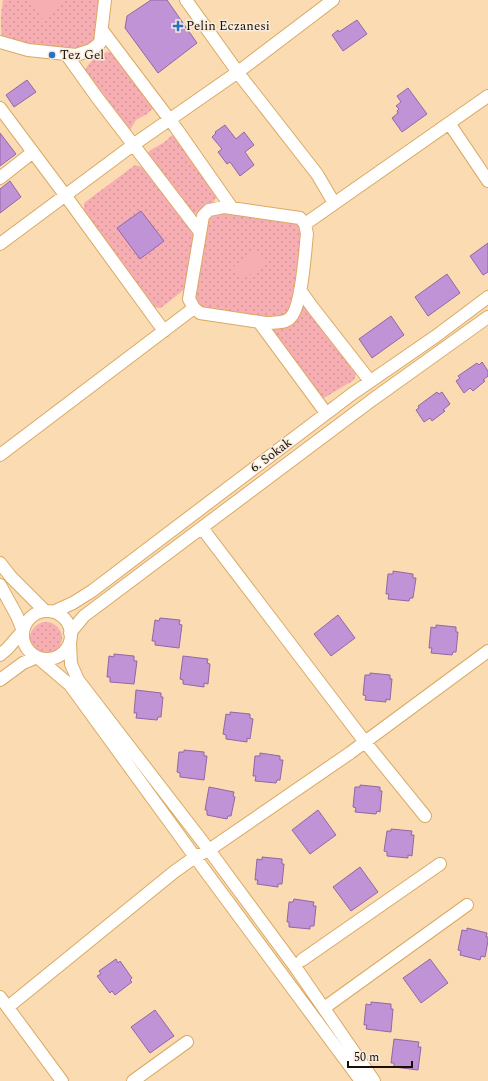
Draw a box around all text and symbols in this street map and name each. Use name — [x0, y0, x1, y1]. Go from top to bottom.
place label: Pelin Eczanesi — [186, 16, 270, 36]
marker: Pelin Eczanesi — [173, 21, 183, 31]
place label: Tez Gel — [60, 45, 104, 65]
marker: Tez Gel — [47, 50, 57, 60]
street label: 6. Sokak — [246, 433, 296, 477]
scale bar — [348, 1043, 412, 1069]
text: 50 m — [354, 1048, 379, 1067]

